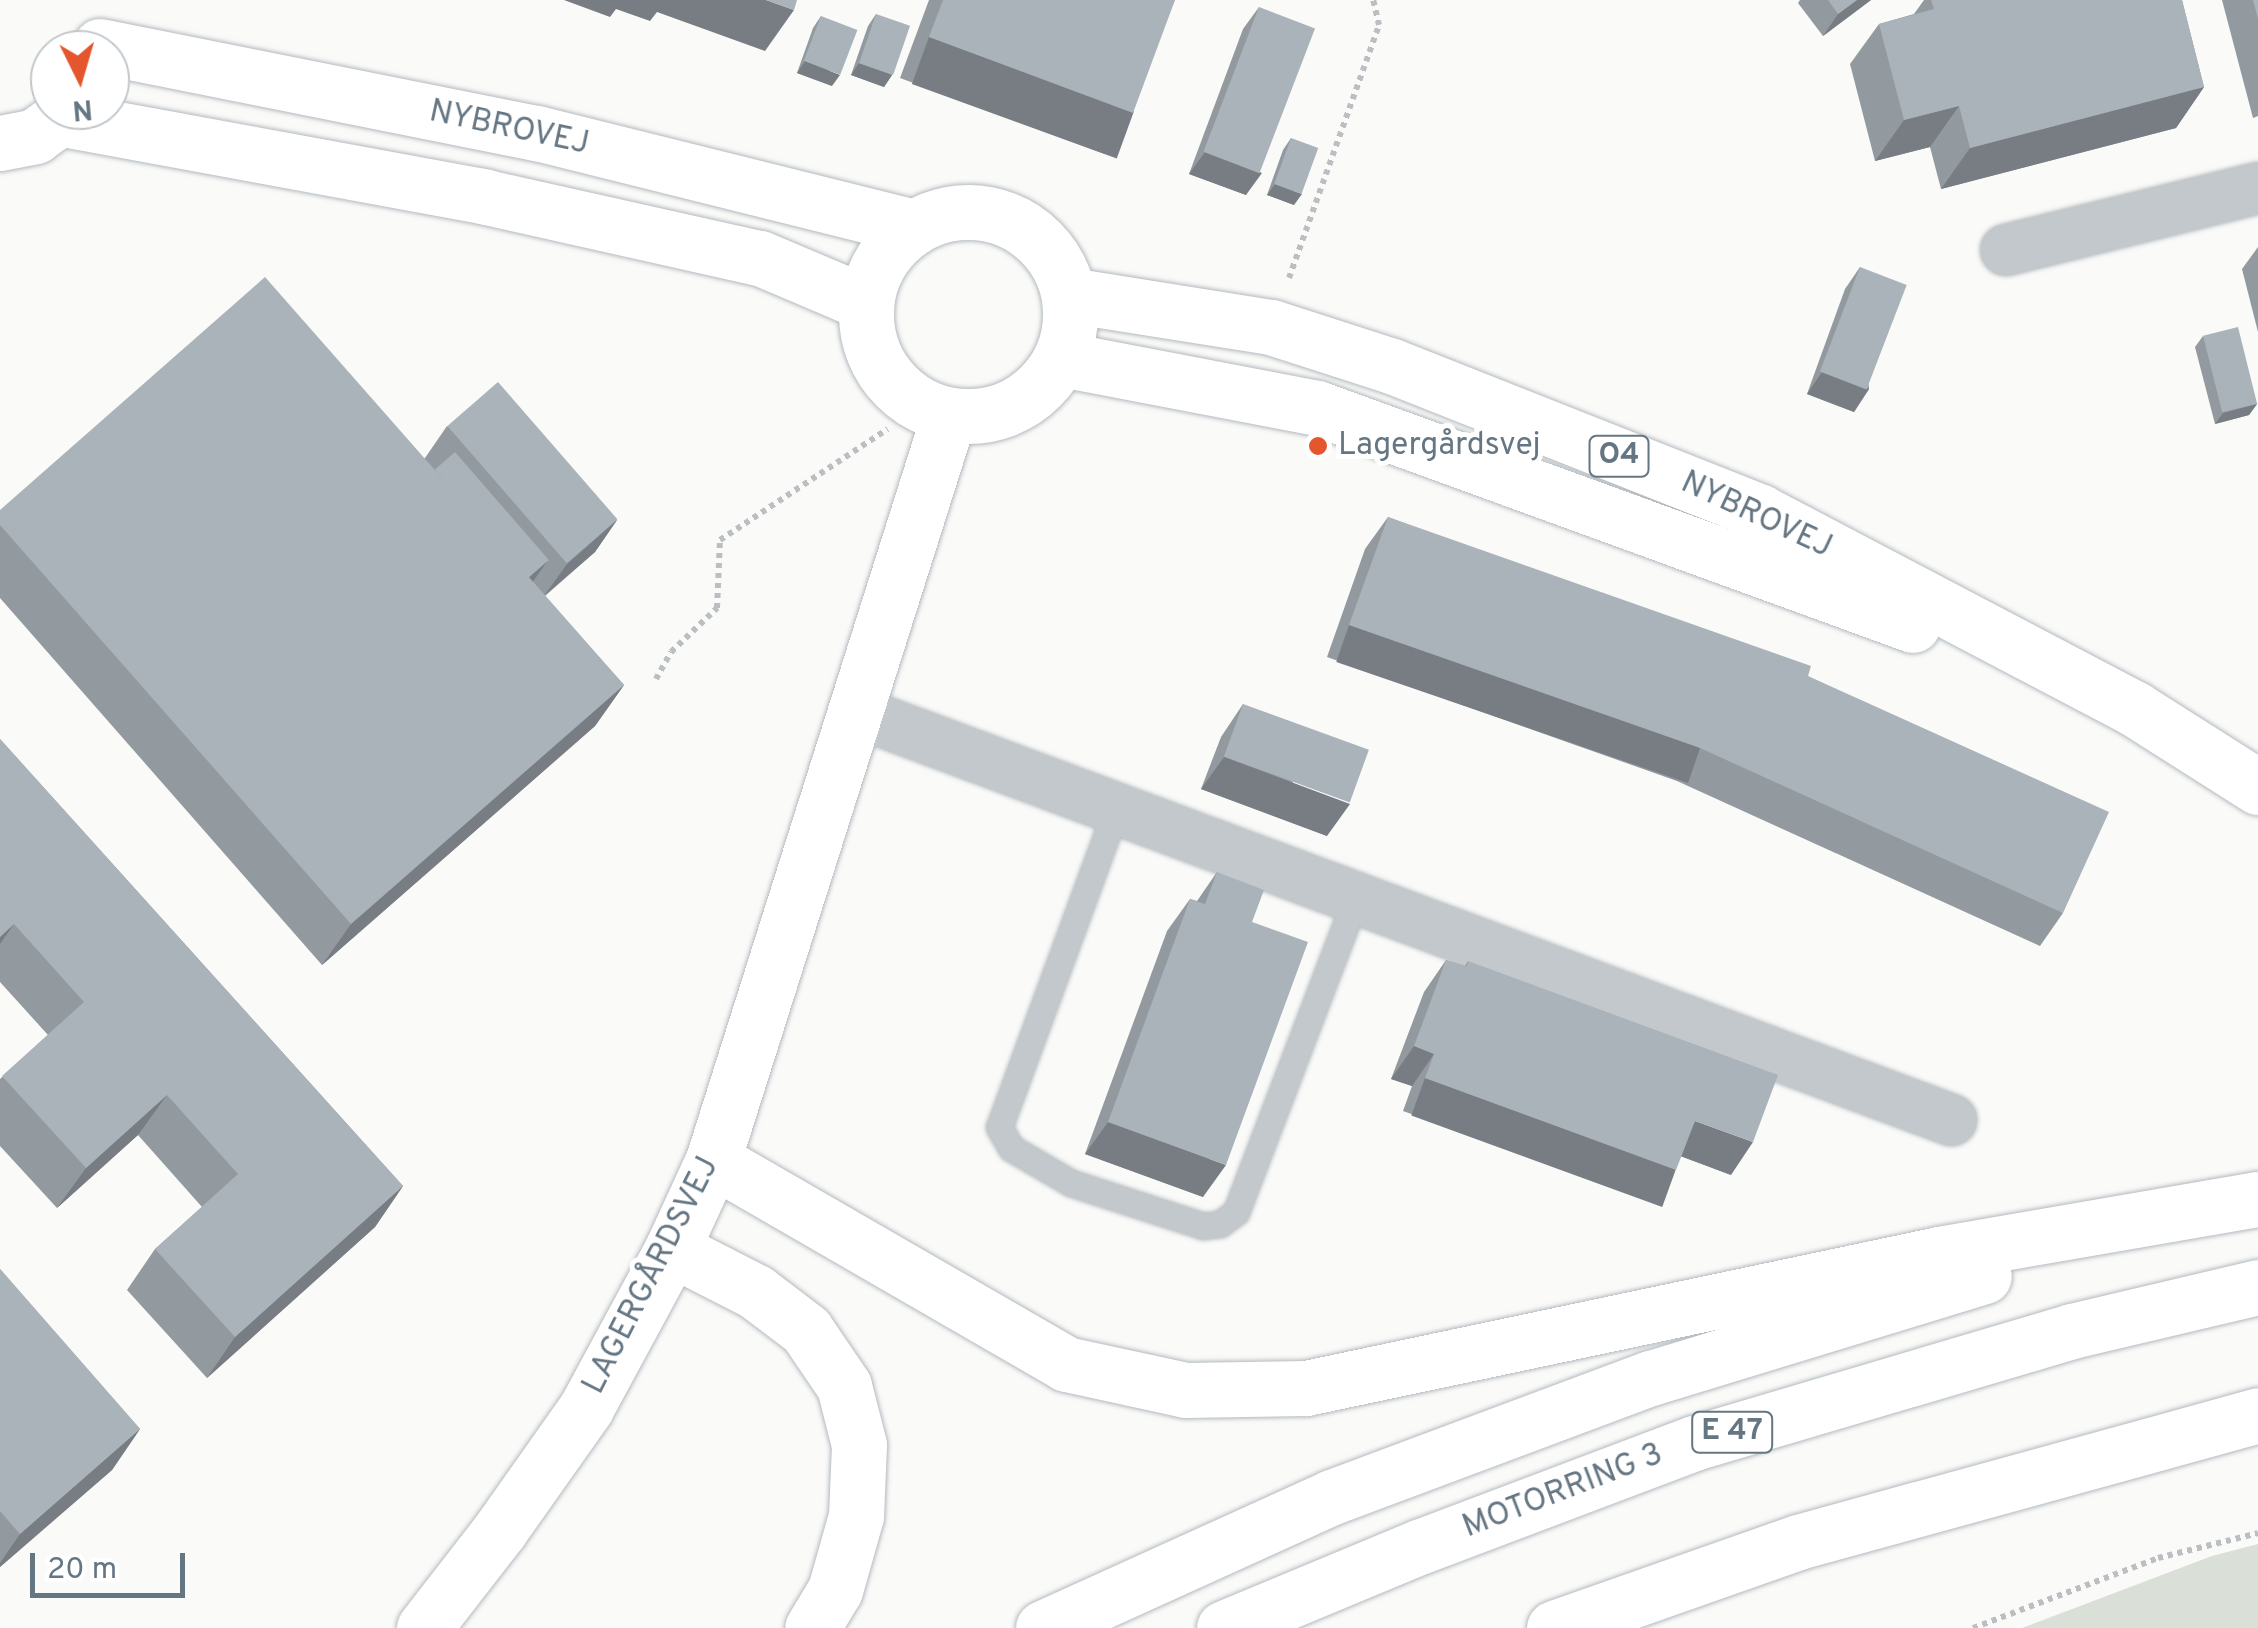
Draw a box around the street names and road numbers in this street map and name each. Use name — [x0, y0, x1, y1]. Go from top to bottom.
street label: NYBROVEJ — [426, 93, 592, 165]
road number: O4 — [1586, 431, 1652, 481]
street label: NYBROVEJ — [1674, 464, 1838, 568]
street label: LAGERGÅRDSVEJ — [576, 1151, 728, 1401]
road number: E 47 — [1690, 1407, 1774, 1457]
street label: MOTORRING 3 — [1458, 1436, 1668, 1548]

